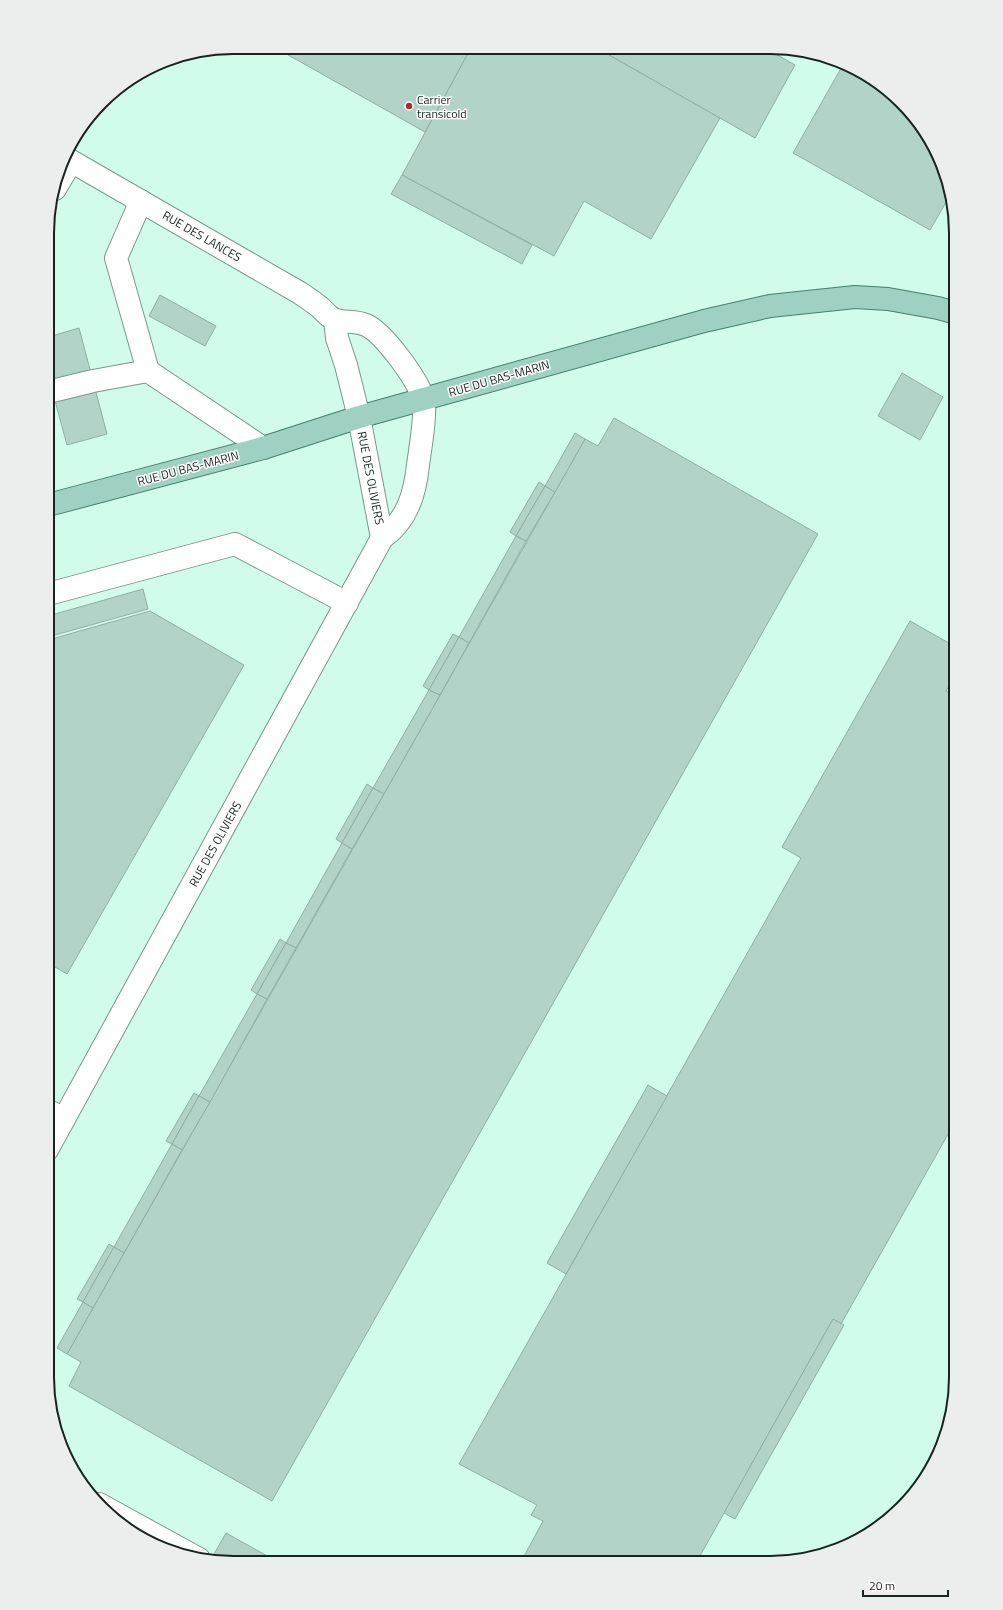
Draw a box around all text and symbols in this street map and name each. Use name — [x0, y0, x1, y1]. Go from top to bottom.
place label: Carrier transicold — [417, 90, 467, 123]
marker: Carrier transicold — [404, 101, 414, 111]
street label: RUE DES LANCES — [159, 206, 245, 266]
street label: RUE DU BAS-MARIN — [446, 354, 552, 402]
street label: RUE DES OLIVIERS — [353, 430, 389, 526]
street label: RUE DU BAS-MARIN — [135, 445, 241, 491]
street label: RUE DES OLIVIERS — [184, 798, 246, 890]
scale bar — [863, 1572, 948, 1598]
text: 20 m — [869, 1576, 895, 1595]

